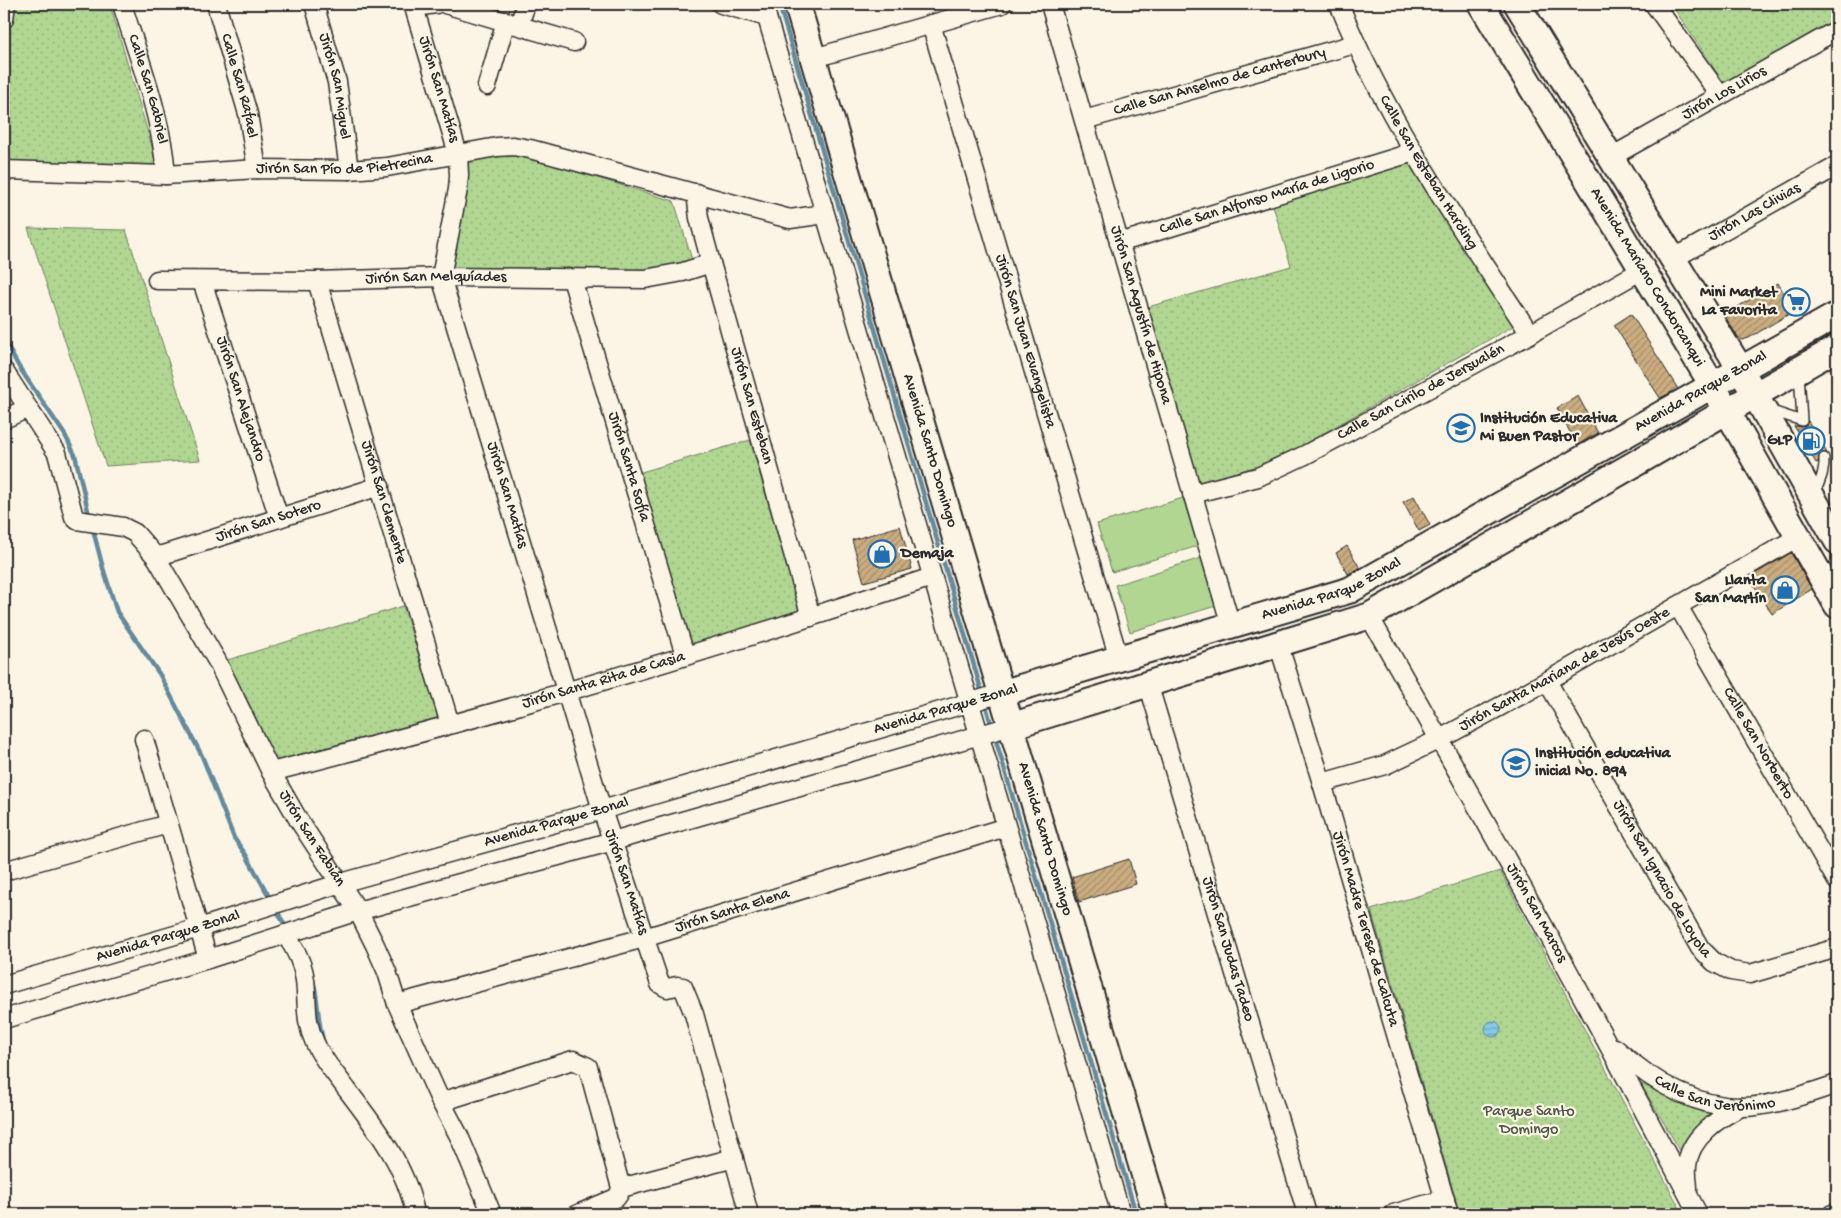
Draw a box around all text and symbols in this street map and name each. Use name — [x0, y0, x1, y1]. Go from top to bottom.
street label: Calle San Rafael — [216, 31, 261, 139]
street label: Jirón San Miguel — [314, 31, 354, 140]
street label: Calle San Gabriel — [123, 32, 171, 145]
street label: Jirón San Matías — [414, 34, 464, 146]
street label: Calle San Anselmo de Canterbury — [1112, 43, 1328, 121]
street label: Jirón Los Lirios — [1679, 61, 1771, 125]
street label: Calle San Esteban Harding — [1374, 92, 1482, 254]
street label: Jirón San Pío de Pietrecina — [256, 149, 435, 180]
street label: Calle San Alfonso María de Ligorio — [1157, 155, 1377, 239]
street label: Jirón Las Clivias — [1705, 178, 1805, 246]
street label: Avenida Mariano Condorcanqui — [1585, 184, 1709, 371]
street label: Jirón San Agustín de Hipona — [1106, 224, 1176, 408]
street label: Jirón San Juan Evangelista — [990, 252, 1060, 432]
street label: Jirón San Melquíades — [365, 267, 508, 289]
place label: Mini Market La Favorita — [1700, 284, 1778, 321]
supermarket icon: Mini Market La Favorita — [1781, 287, 1811, 317]
street label: Jirón San Alejandro — [211, 334, 270, 464]
street label: Calle San Cirilo de Jersualén — [1334, 340, 1508, 445]
street label: Jirón San Esteban — [726, 345, 777, 467]
street label: Avenida Parque Zonal — [1631, 347, 1771, 437]
street label: Avenida Santo Domingo — [898, 372, 961, 530]
street label: Jirón Santa Sofía — [603, 410, 654, 525]
place label: Institución Educativa Mi Buen Pastor — [1480, 410, 1618, 447]
school or university icon: Institución Educativa Mi Buen Pastor — [1446, 413, 1476, 443]
fuel station icon: GLP — [1796, 426, 1826, 456]
place label: GLP — [1767, 432, 1793, 451]
street label: Jirón San Clemente — [356, 438, 411, 567]
street label: Jirón San Matías — [482, 440, 532, 551]
street label: Jirón San Sotero — [213, 496, 324, 547]
shop icon: Demaja — [867, 539, 897, 569]
place label: Demaja — [899, 545, 955, 564]
street label: Avenida Parque Zonal — [1260, 553, 1405, 625]
place label: Llanta San Martín — [1695, 572, 1767, 609]
shop icon: Llanta San Martín — [1770, 575, 1800, 605]
street label: Jirón Santa Mariana de Jesús Oeste — [1456, 603, 1674, 736]
street label: Jirón Santa Rita de Casia — [520, 647, 688, 714]
street label: Avenida Parque Zonal — [872, 680, 1020, 740]
street label: Calle San Norberto — [1718, 684, 1797, 803]
place label: Institución educativa inicial No. 894 — [1535, 745, 1671, 782]
school or university icon: Institución educativa inicial No. 894 — [1501, 748, 1531, 778]
street label: Avenida Santo Domingo — [1013, 760, 1076, 918]
street label: Jirón San Fabián — [274, 787, 349, 891]
street label: Avenida Parque Zonal — [482, 793, 631, 852]
street label: Jirón San Ignacio de Loyola — [1608, 797, 1715, 963]
street label: Jirón San Matías — [600, 827, 653, 938]
street label: Jirón Madre Teresa de Calcuta — [1327, 829, 1403, 1030]
street label: Jirón San Marcos — [1501, 860, 1572, 967]
street label: Jirón San Judas Tadeo — [1197, 875, 1258, 1024]
street label: Jirón Santa Elena — [673, 884, 793, 937]
street label: Avenida Parque Zonal — [94, 906, 242, 967]
street label: Calle San Jerónimo — [1650, 1071, 1777, 1117]
park label: Parque Santo Domingo — [1482, 1103, 1575, 1140]

